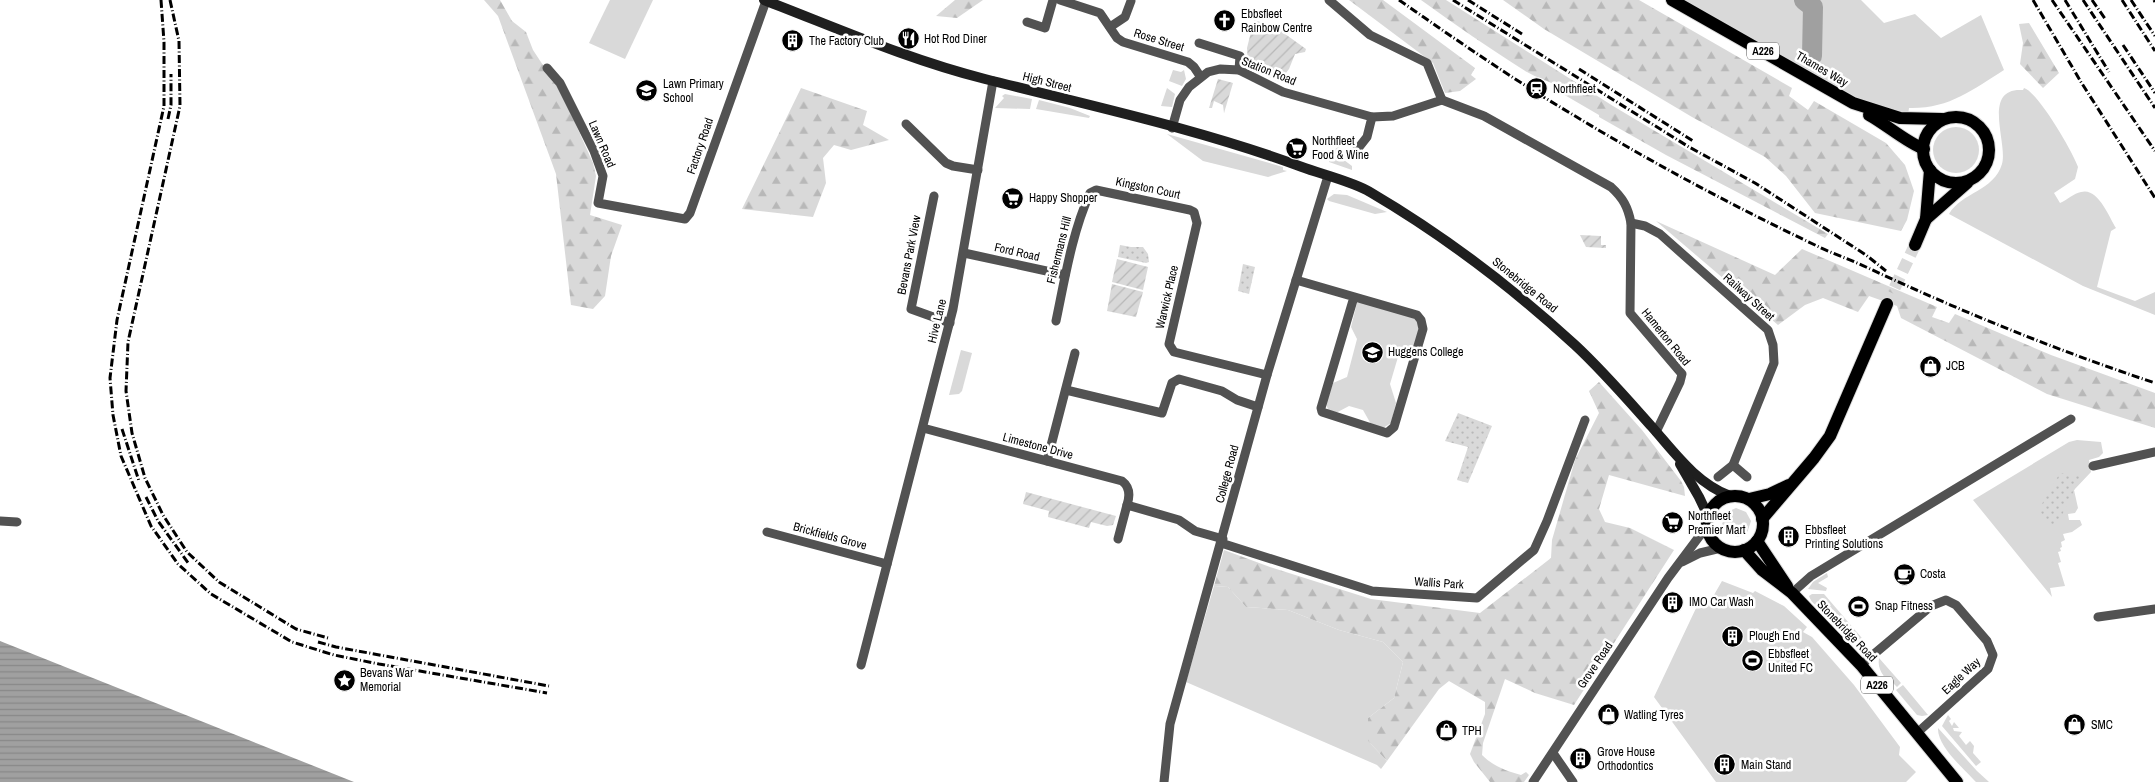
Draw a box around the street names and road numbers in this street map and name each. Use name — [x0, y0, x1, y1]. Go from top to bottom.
street label: Rose Street — [1132, 25, 1186, 55]
road number: A226 — [1747, 42, 1779, 59]
street label: Thames Way — [1793, 48, 1851, 90]
street label: Station Road — [1239, 53, 1299, 89]
street label: High Street — [1021, 68, 1073, 96]
street label: Factory Road — [683, 116, 717, 176]
street label: Lawn Road — [585, 118, 619, 170]
street label: Kingston Court — [1114, 173, 1182, 203]
street label: Bevans Park View — [893, 213, 925, 296]
street label: Fishermans Hill — [1043, 215, 1075, 285]
street label: Ford Road — [993, 239, 1041, 265]
street label: Stonebridge Road — [1489, 254, 1561, 316]
street label: Warwick Place — [1152, 264, 1182, 330]
street label: Railway Street — [1720, 270, 1778, 325]
street label: Hive Lane — [924, 297, 950, 345]
street label: Hamerton Road — [1638, 305, 1694, 369]
street label: Limestone Drive — [1001, 429, 1075, 463]
street label: College Road — [1212, 443, 1242, 505]
street label: Brickfields Grove — [791, 519, 869, 553]
street label: Wallis Park — [1414, 573, 1464, 593]
street label: Stonebridge Road — [1814, 597, 1880, 665]
street label: Grove Road — [1574, 639, 1616, 691]
street label: Eagle Way — [1938, 654, 1984, 698]
road number: A226 — [1861, 676, 1893, 694]

